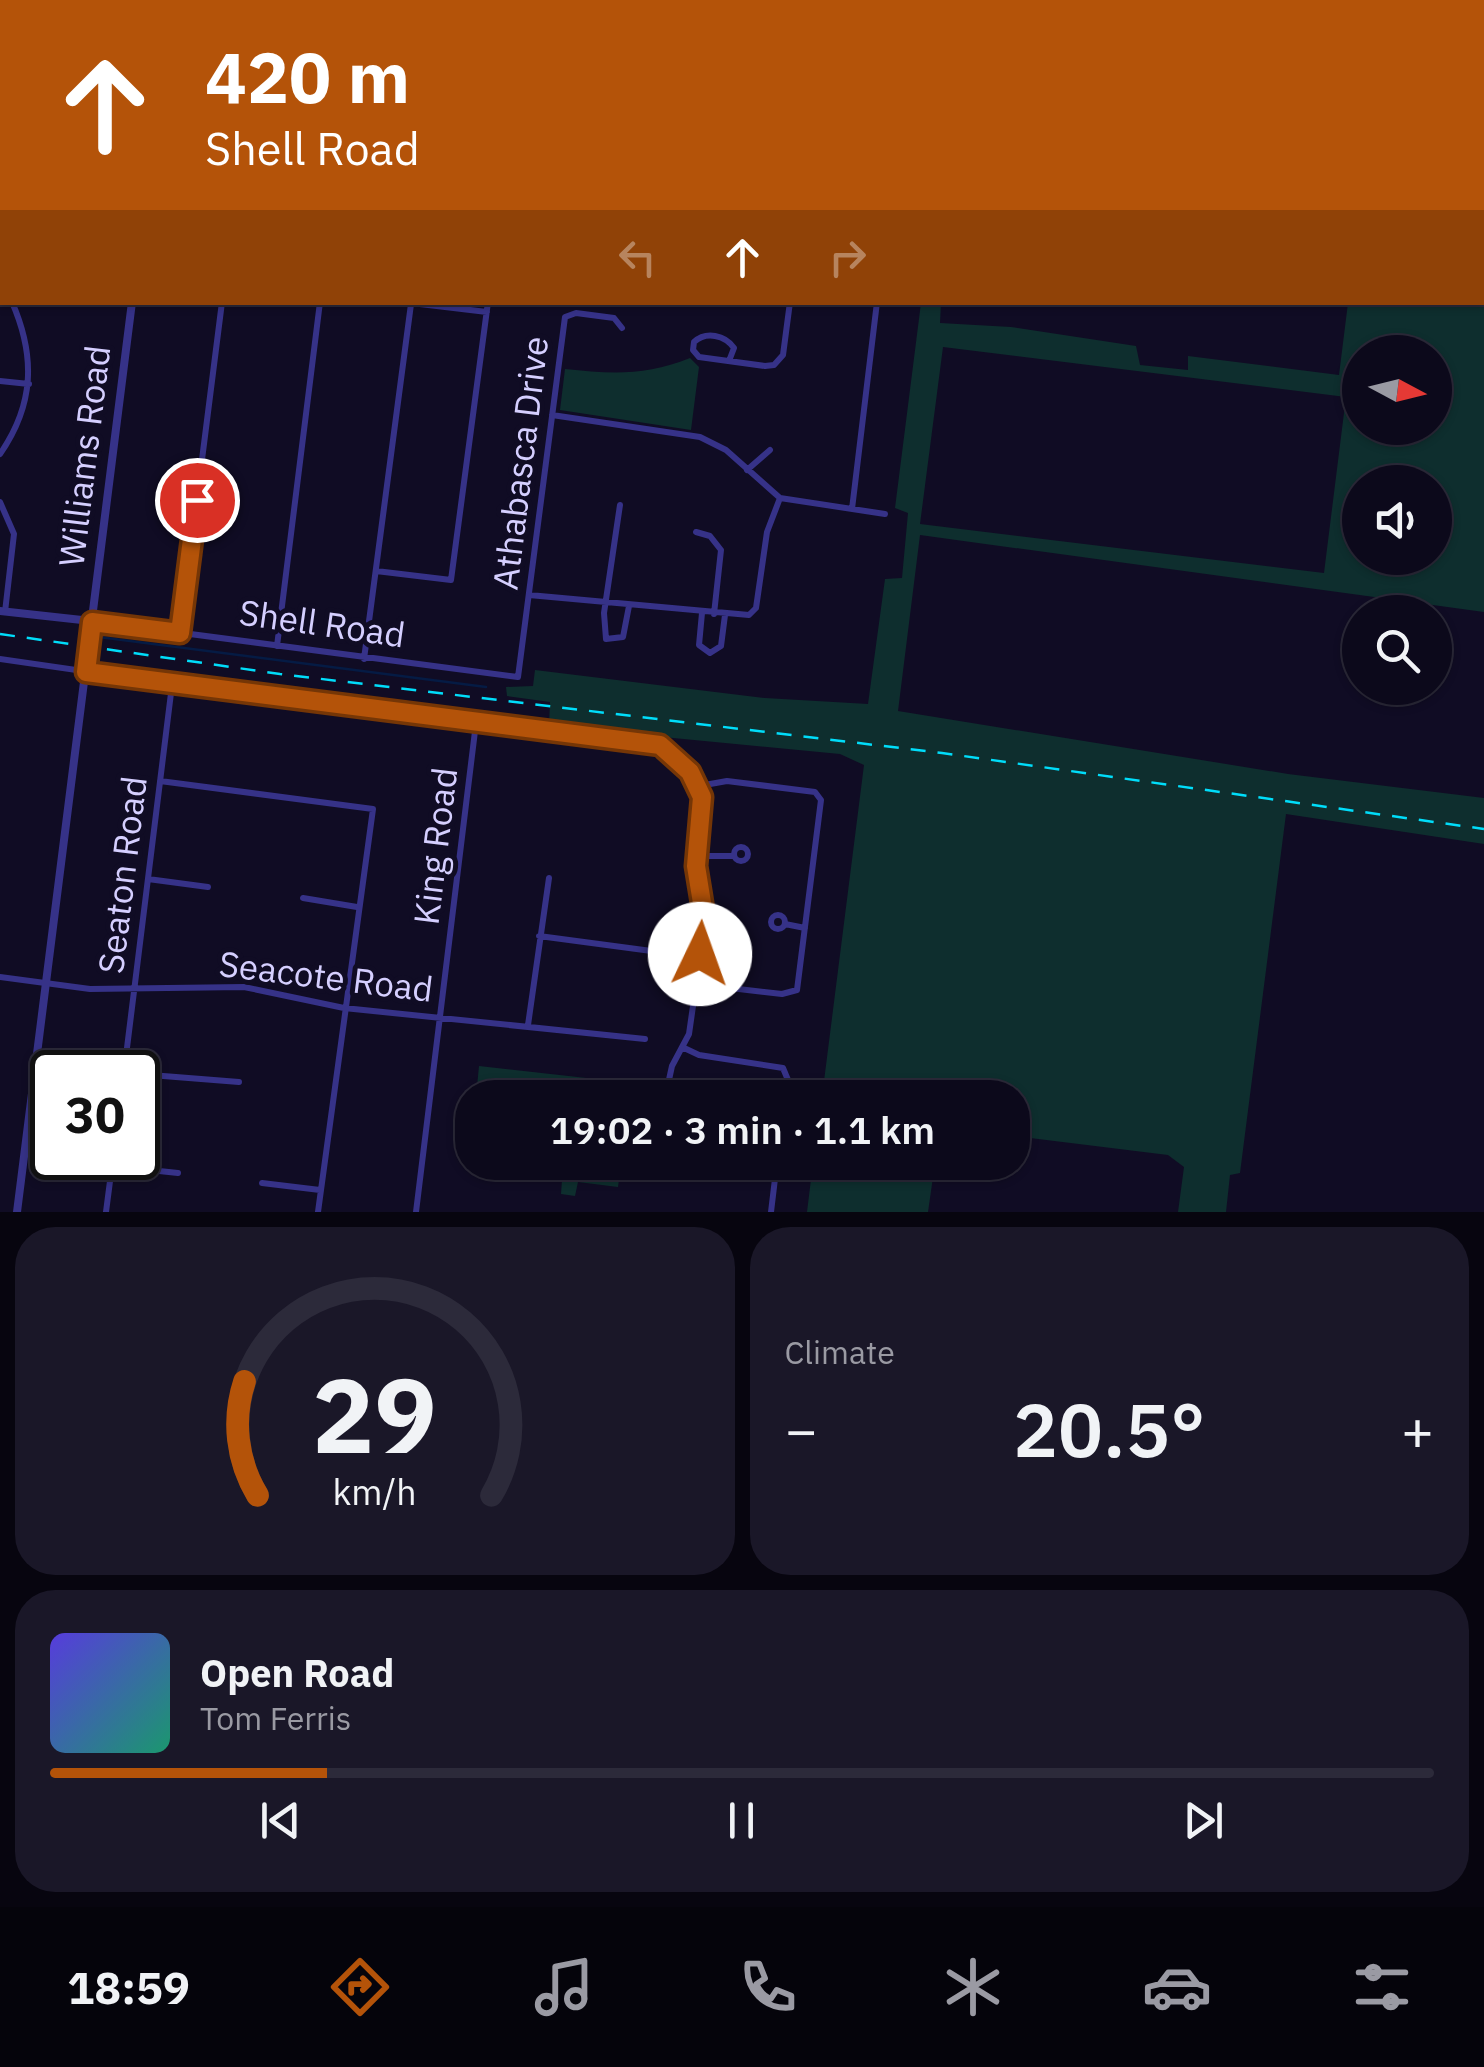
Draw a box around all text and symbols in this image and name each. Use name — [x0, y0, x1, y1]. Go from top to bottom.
text: 420 m — [205, 31, 410, 122]
icon: ahead — [40, 40, 170, 170]
text: Shell Road — [205, 119, 420, 177]
icon: left — [610, 230, 665, 285]
icon: ahead — [715, 230, 770, 285]
icon: right — [820, 230, 875, 285]
street label: Athabasca Drive — [482, 334, 558, 592]
north arrow — [1342, 335, 1452, 445]
map controls — [1342, 335, 1452, 705]
street label: Williams Road — [48, 343, 120, 569]
pin — [155, 458, 240, 543]
button: sound — [1342, 465, 1452, 575]
icon: arrive — [170, 473, 225, 528]
street label: Shell Road — [236, 589, 408, 657]
button: search — [1342, 595, 1452, 705]
street label: King Road — [403, 765, 467, 927]
street label: Seaton Road — [87, 774, 157, 976]
position arrow — [648, 902, 752, 1006]
street label: Seacote Road — [216, 940, 436, 1012]
speed limit sign: 30 — [30, 1050, 160, 1180]
text: 19:02 · 3 min · 1.1 km — [550, 1105, 935, 1154]
text: Climate — [785, 1331, 895, 1373]
text: 29 — [312, 1346, 437, 1482]
text: 20.5° — [1013, 1380, 1206, 1478]
text: − — [785, 1394, 818, 1465]
text: + — [1401, 1394, 1434, 1465]
text: km/h — [333, 1468, 417, 1515]
text: Open Road — [200, 1648, 394, 1697]
text: Tom Ferris — [200, 1697, 351, 1739]
icon: previous — [253, 1793, 308, 1848]
icon: pause — [714, 1793, 769, 1848]
icon: next — [1176, 1793, 1231, 1848]
icon: directions — [325, 1952, 395, 2022]
icon: music — [529, 1952, 599, 2022]
icon: phone — [733, 1952, 803, 2022]
icon: climate — [938, 1952, 1008, 2022]
icon: car — [1142, 1952, 1212, 2022]
icon: filters — [1347, 1952, 1417, 2022]
text: 18:59 — [67, 1958, 190, 2016]

